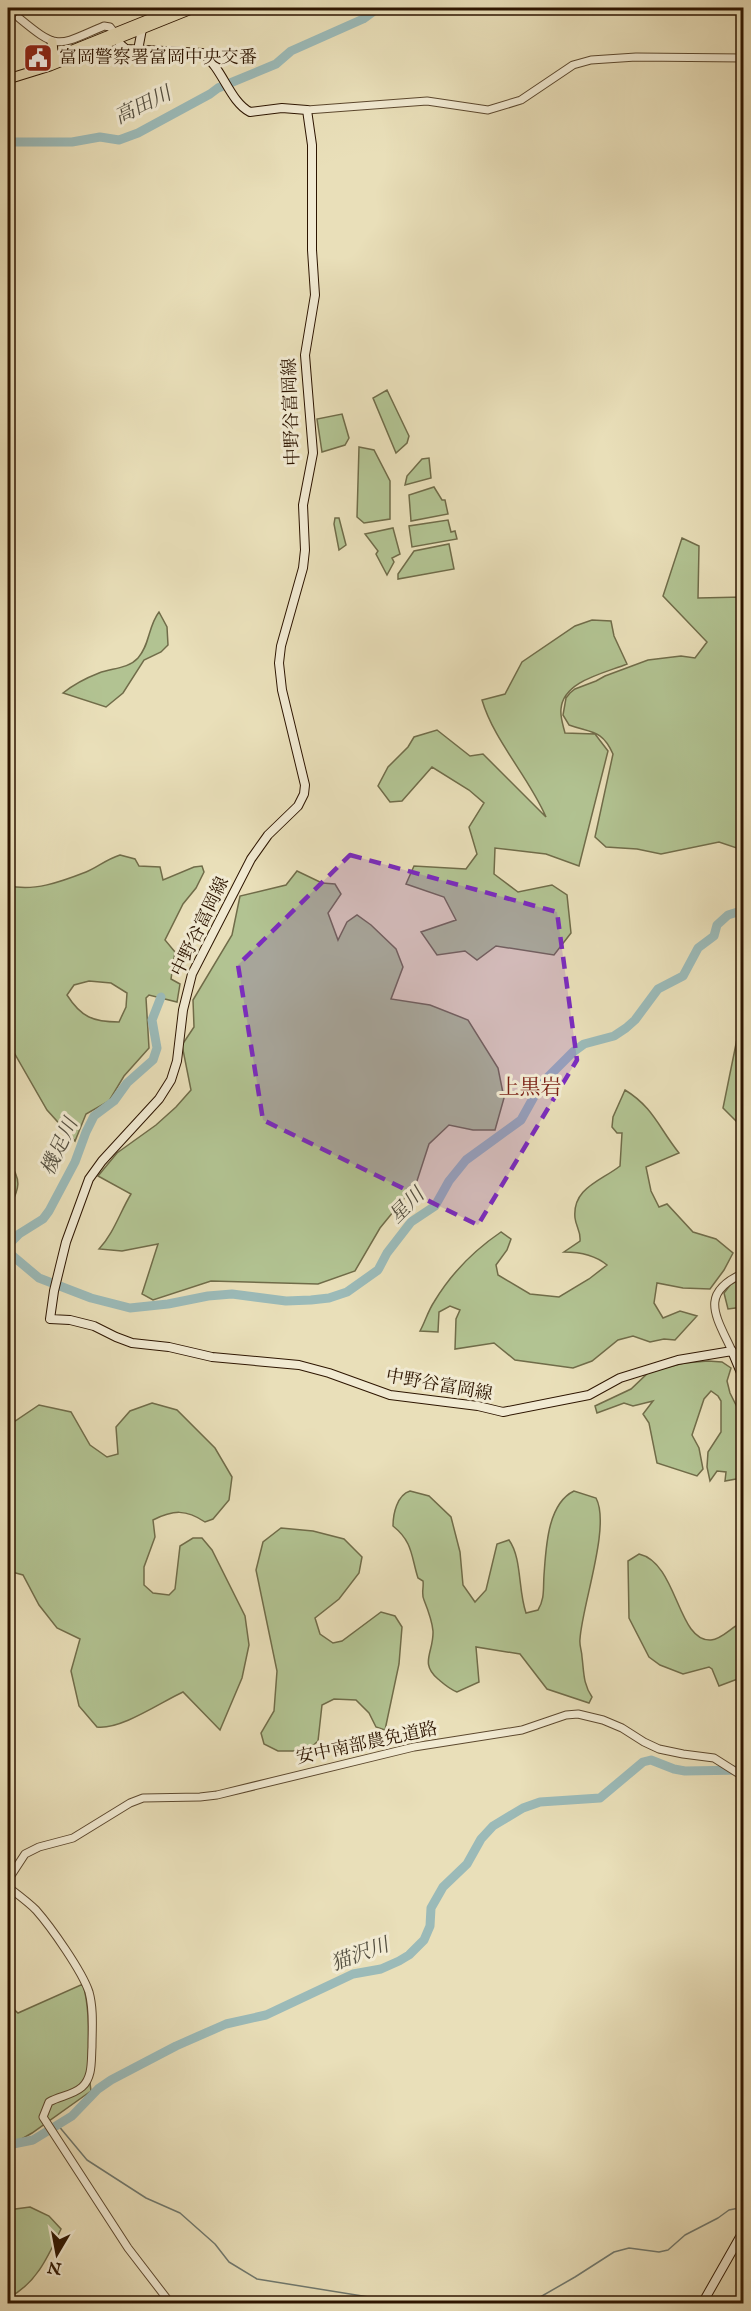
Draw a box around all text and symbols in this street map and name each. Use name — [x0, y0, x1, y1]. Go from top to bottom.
public building icon: 富岡警察署富岡中央交番 — [22, 42, 54, 74]
place label: 富岡警察署富岡中央交番 — [59, 47, 257, 70]
water label: 高田川 — [111, 81, 177, 130]
street label: 中野谷富岡線 — [279, 358, 305, 466]
street label: 中野谷富岡線 — [167, 873, 235, 981]
district label: 上黒岩 — [499, 1075, 562, 1102]
water label: 機足川 — [36, 1113, 85, 1179]
water label: 星川 — [384, 1182, 431, 1229]
street label: 中野谷富岡線 — [384, 1365, 494, 1407]
street label: 安中南部農免道路 — [294, 1718, 440, 1770]
water label: 猫沢川 — [328, 1932, 394, 1977]
north arrow — [27, 2224, 87, 2284]
text: N — [46, 2256, 64, 2278]

